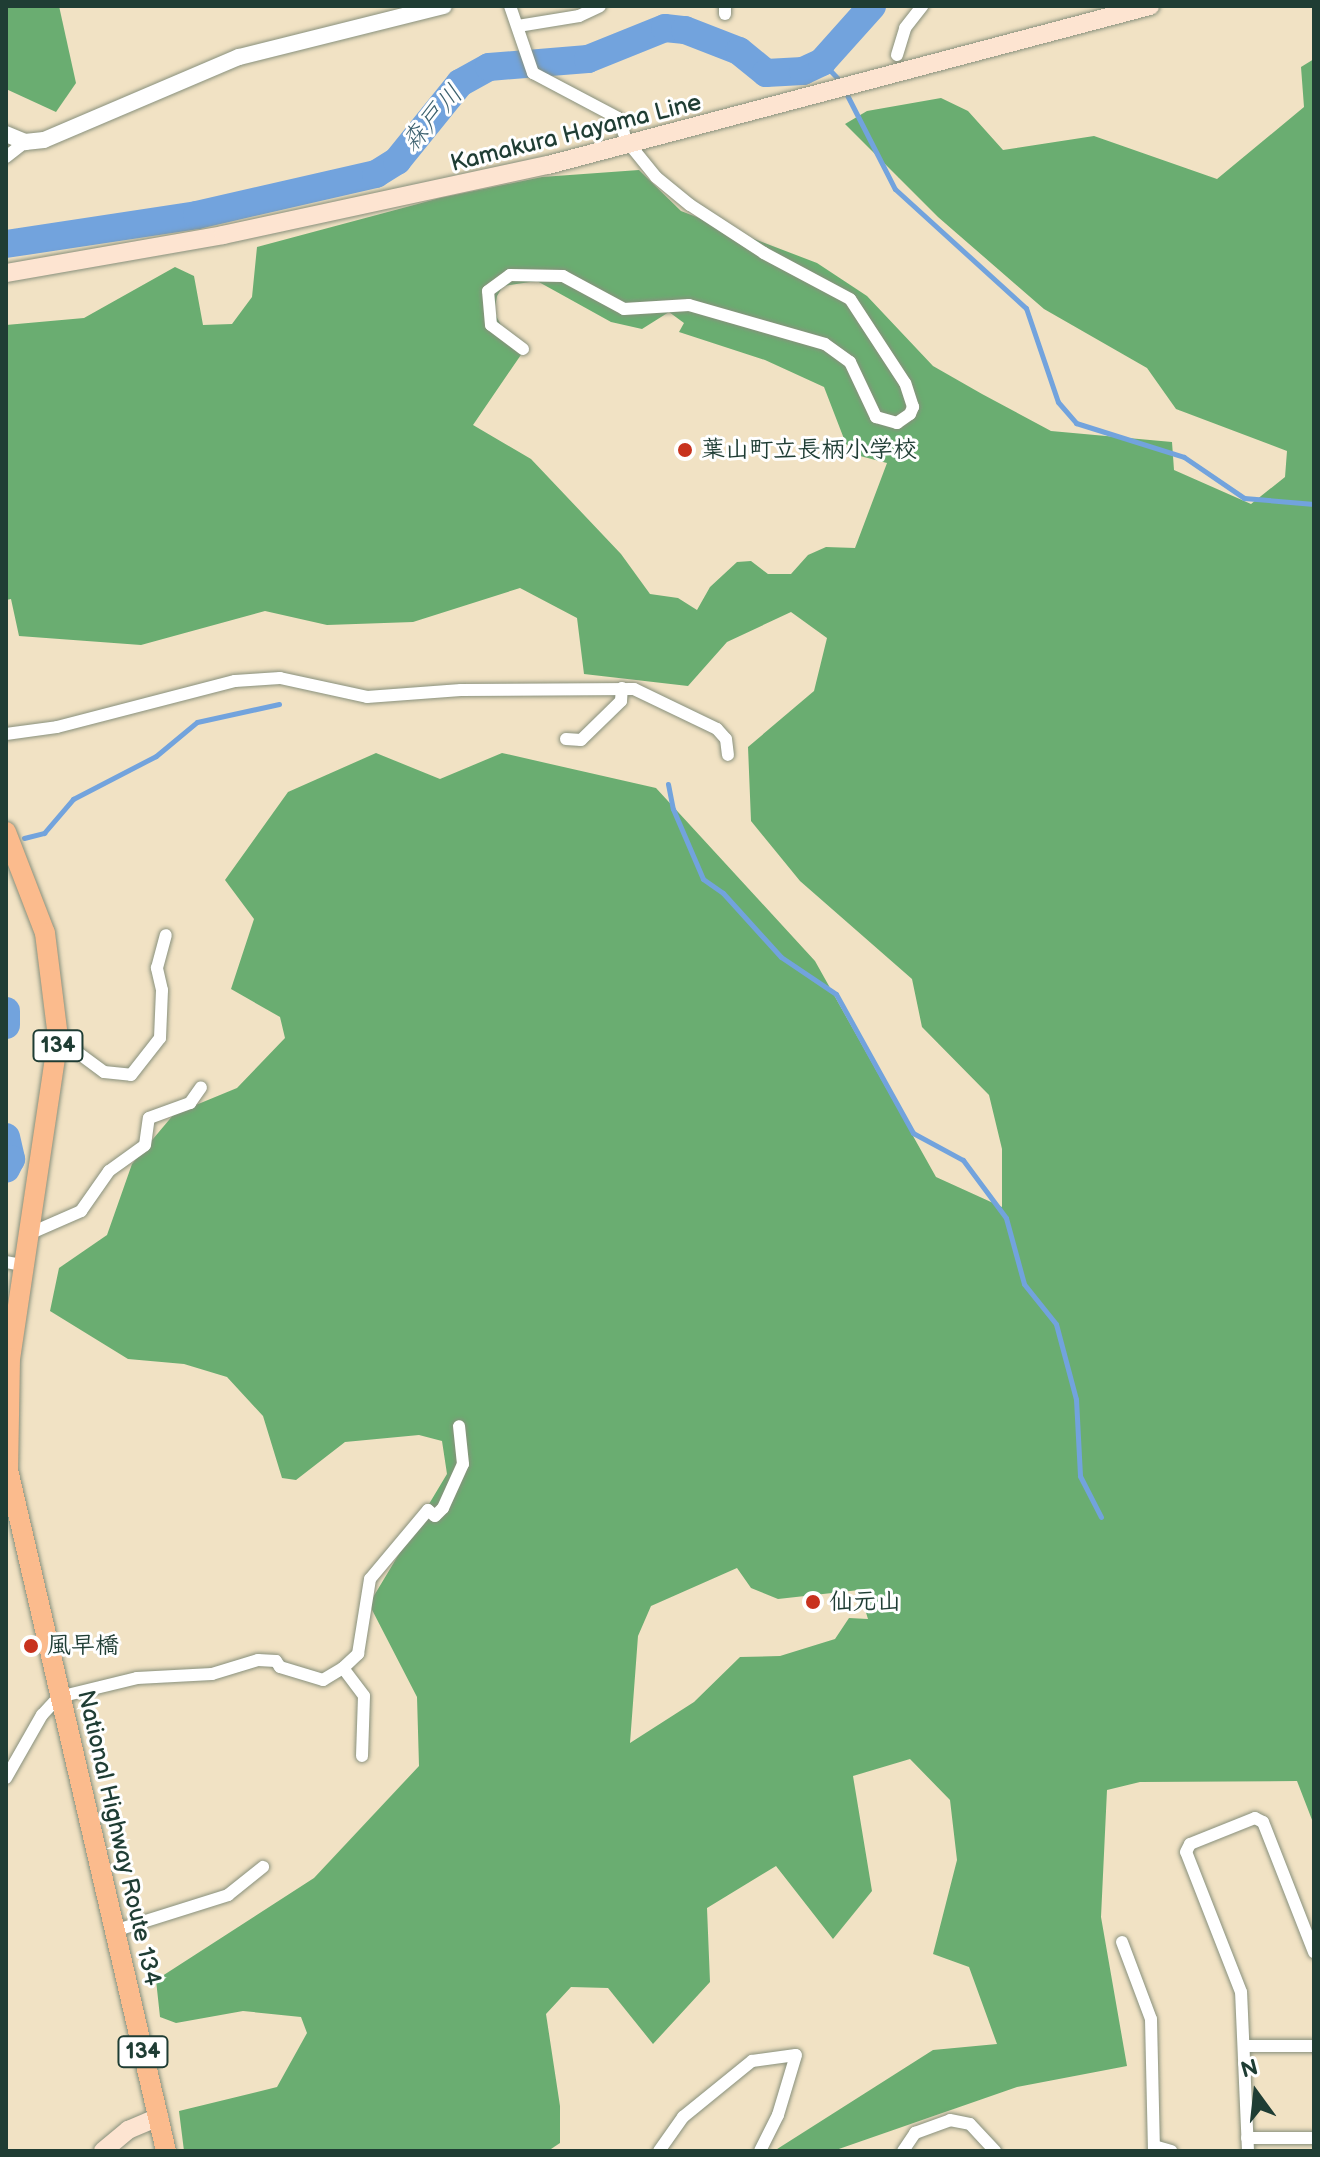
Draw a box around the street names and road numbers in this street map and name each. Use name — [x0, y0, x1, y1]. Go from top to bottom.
street label: Kamakura Hayama Line — [448, 88, 704, 178]
road number: 134 — [32, 1028, 84, 1064]
street label: National Highway Route 134 — [71, 1687, 167, 1989]
road number: 134 — [117, 2034, 169, 2070]

